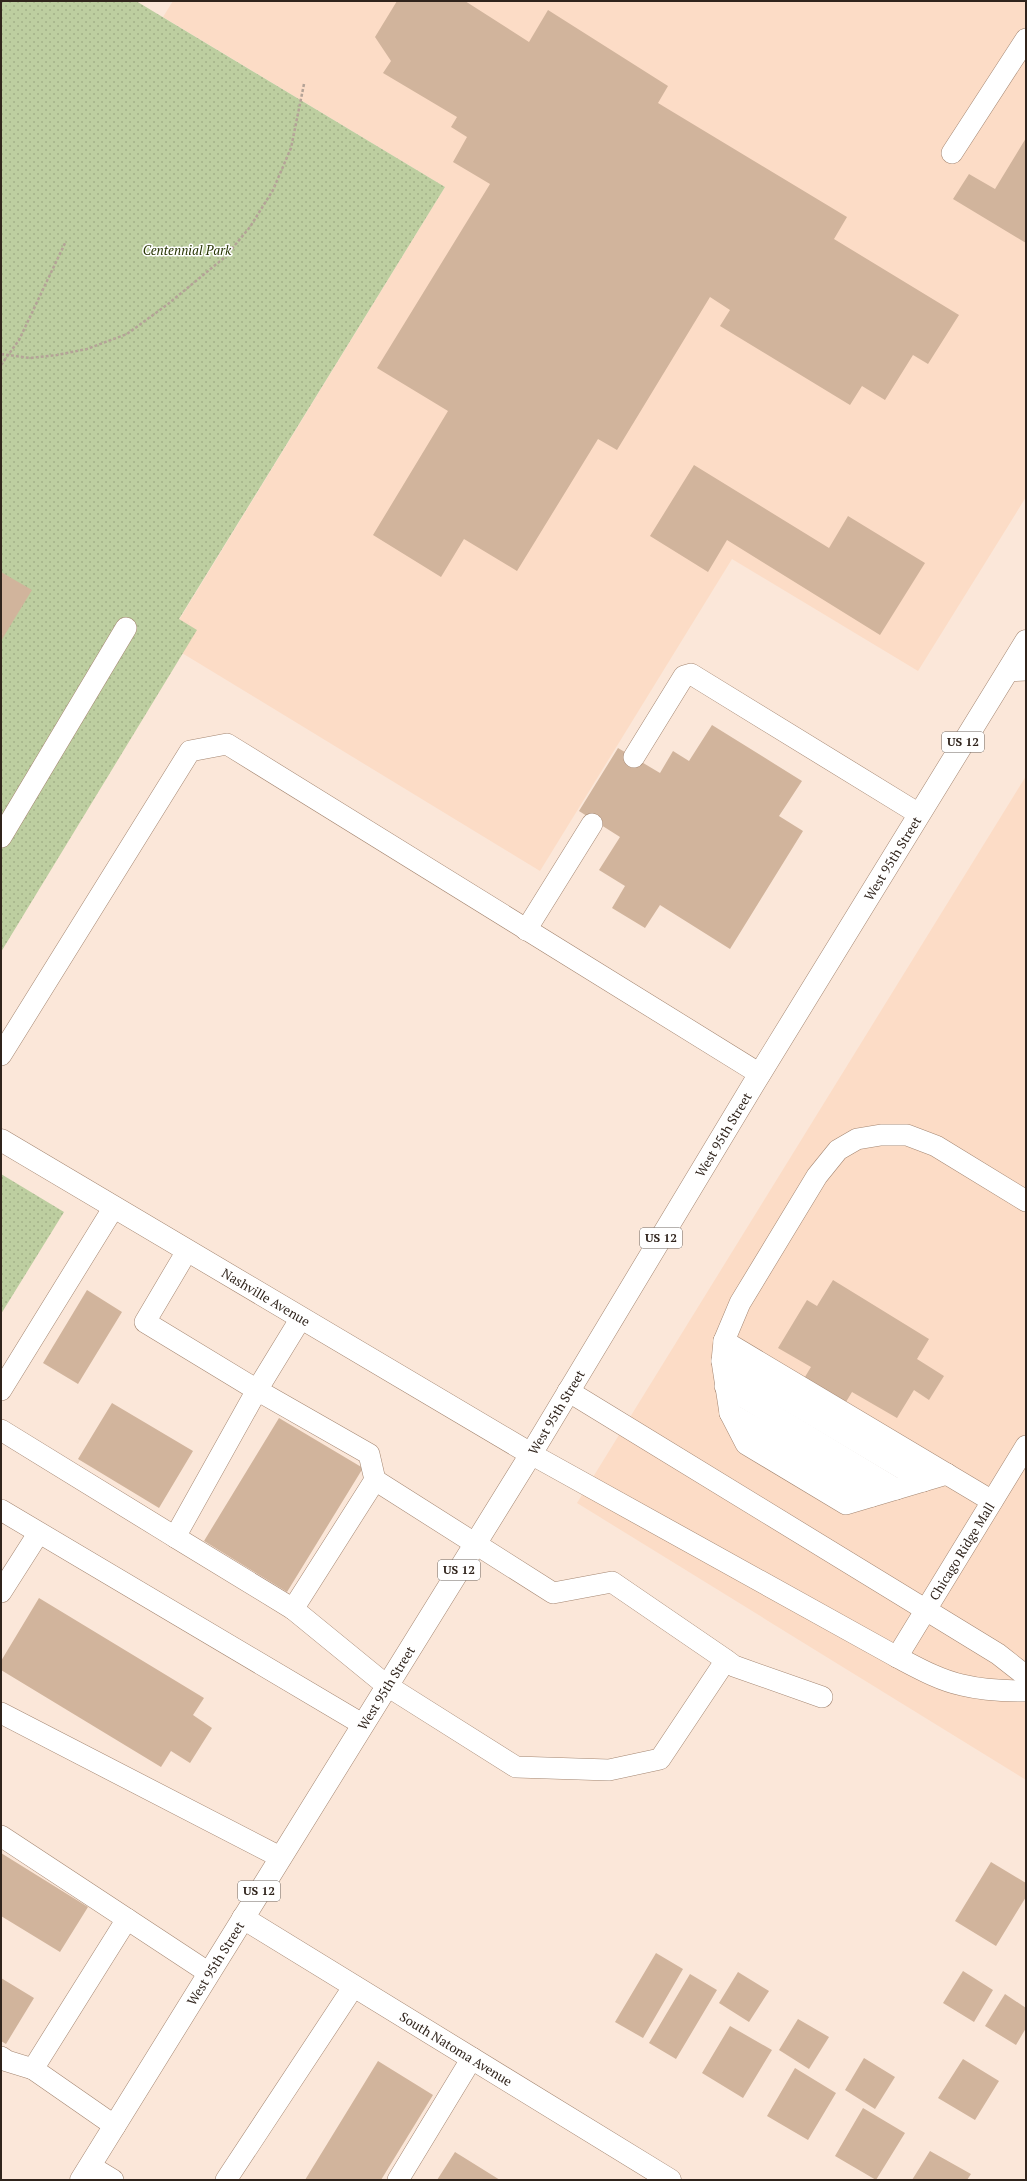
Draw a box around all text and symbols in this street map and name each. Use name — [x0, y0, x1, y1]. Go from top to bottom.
park label: Centennial Park — [143, 241, 232, 259]
road number: US 12 — [942, 732, 984, 752]
street label: West 95th Street — [860, 813, 925, 904]
street label: West 95th Street — [691, 1089, 756, 1180]
road number: US 12 — [640, 1228, 682, 1248]
street label: Nashville Avenue — [218, 1264, 314, 1330]
street label: West 95th Street — [524, 1366, 589, 1458]
street label: Chicago Ridge Mall — [925, 1499, 998, 1603]
road number: US 12 — [438, 1560, 480, 1580]
street label: West 95th Street — [353, 1642, 419, 1733]
road number: US 12 — [238, 1881, 280, 1901]
street label: West 95th Street — [182, 1918, 248, 2009]
street label: South Natoma Avenue — [397, 2007, 516, 2090]

